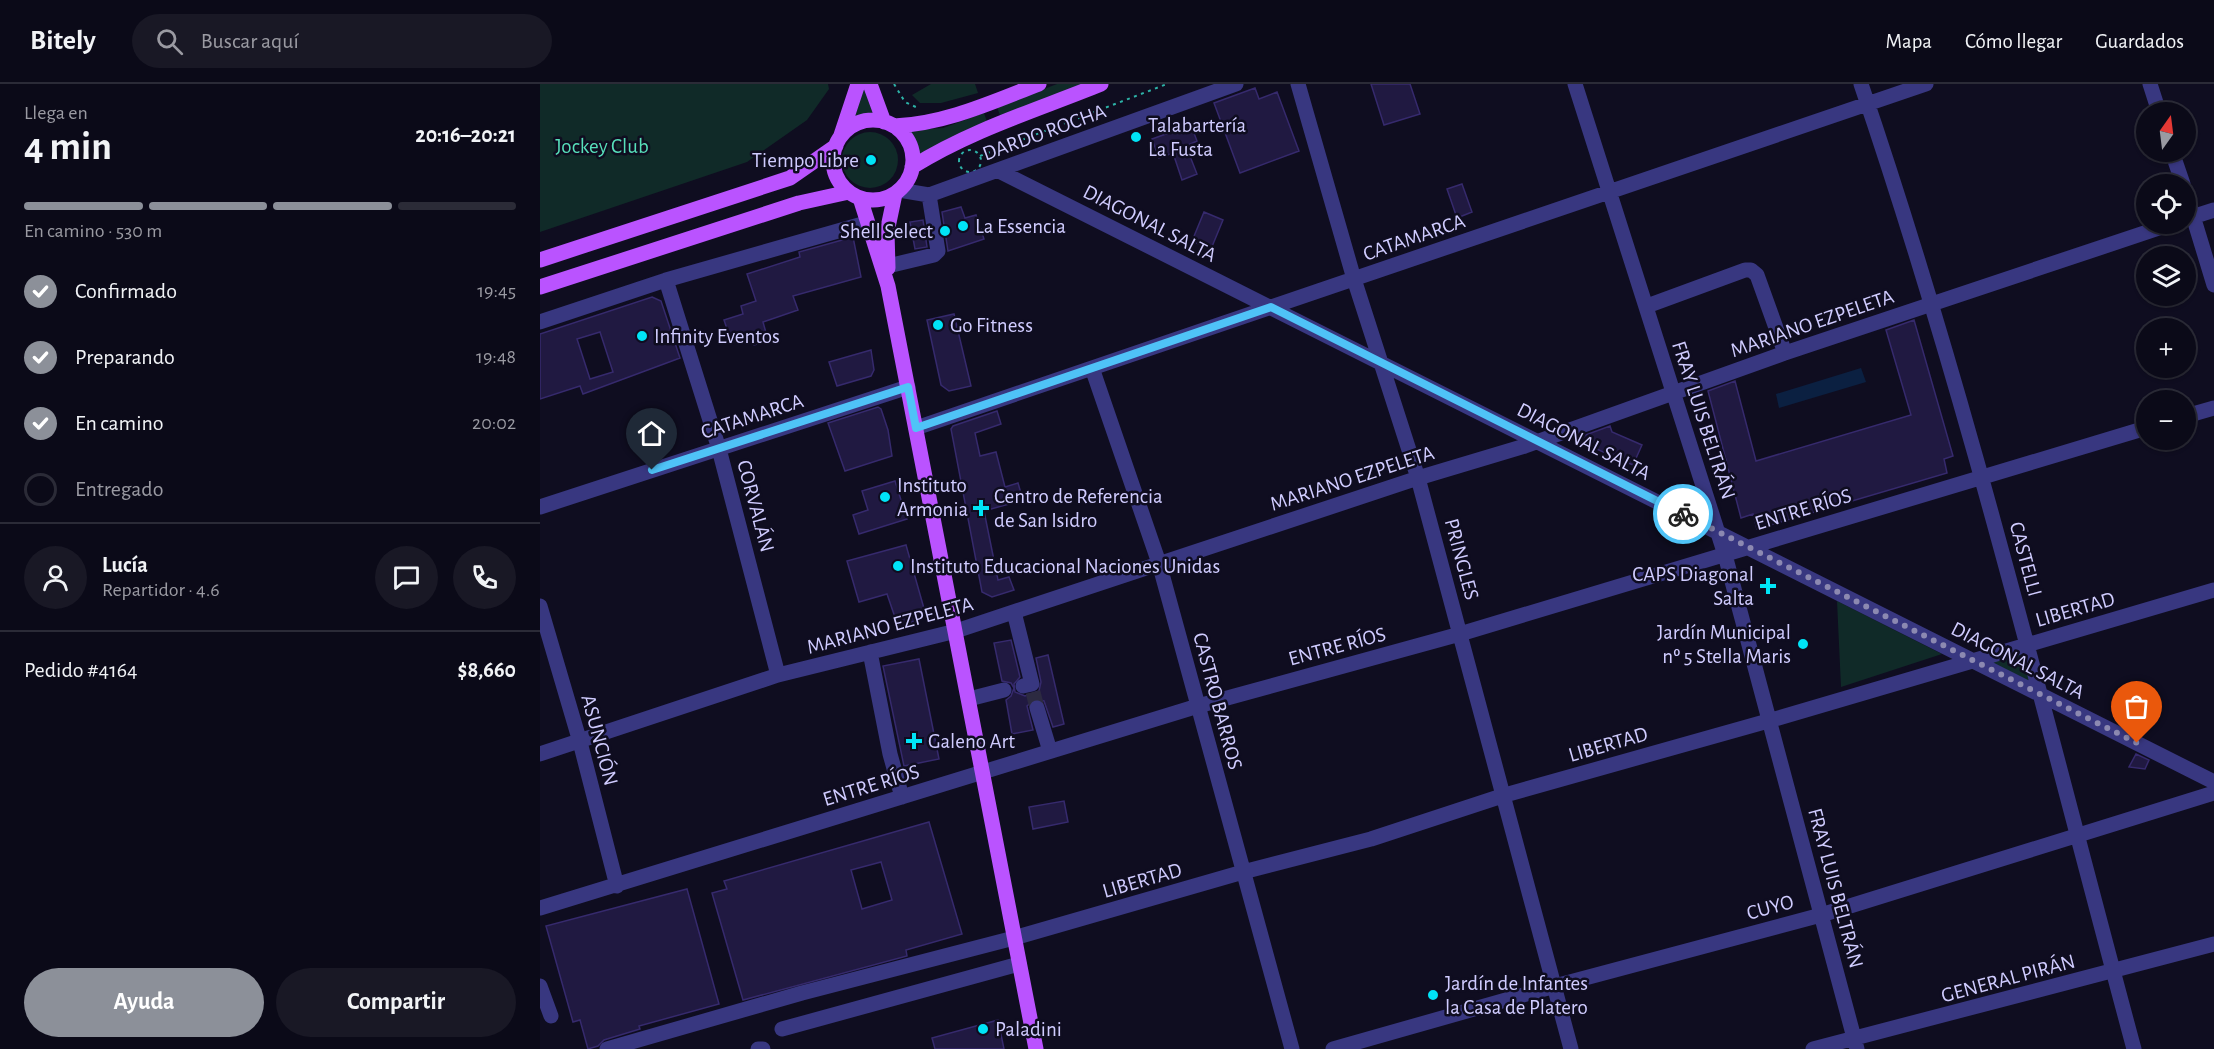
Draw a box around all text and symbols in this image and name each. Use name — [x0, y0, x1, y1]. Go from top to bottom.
search box — [132, 14, 552, 68]
icon: search — [153, 25, 186, 58]
text: Bitely — [30, 27, 96, 55]
text: Buscar aquí — [201, 30, 299, 52]
text: Mapa — [1886, 31, 1932, 52]
text: Cómo llegar — [1965, 31, 2062, 52]
text: Guardados — [2095, 31, 2184, 52]
street label: DARDO ROCHA — [980, 100, 1109, 165]
north arrow — [2136, 102, 2196, 162]
map controls — [2136, 102, 2196, 450]
text: Llega en — [24, 103, 88, 123]
place label: Talabartería La Fusta — [1148, 115, 1247, 160]
text: 20:16–20:21 — [415, 124, 516, 146]
text: 4 min — [24, 128, 112, 167]
marker: Talabartería La Fusta — [1129, 130, 1143, 144]
park label: Jockey Club — [555, 136, 649, 157]
place label: Tiempo Libre — [752, 150, 859, 171]
marker: Tiempo Libre — [864, 153, 878, 167]
button: locate — [2136, 174, 2196, 234]
street label: DIAGONAL SALTA — [1080, 181, 1220, 266]
street label: CATAMARCA — [1360, 210, 1468, 265]
place label: La Essencia — [975, 216, 1066, 237]
marker: La Essencia — [956, 219, 970, 233]
text: En camino · 530 m — [24, 221, 162, 241]
place label: Shell Select — [840, 221, 933, 242]
marker: Shell Select — [938, 224, 952, 238]
button: layers — [2136, 246, 2196, 306]
icon: check — [24, 275, 57, 308]
text: Confirmado — [75, 280, 177, 302]
text: 19:45 — [477, 281, 516, 301]
street label: MARIANO EZPELETA — [1728, 286, 1897, 361]
place label: Go Fitness — [950, 315, 1033, 336]
marker: Go Fitness — [931, 318, 945, 332]
button: + — [2136, 318, 2196, 378]
place label: Infinity Eventos — [654, 326, 780, 347]
marker: Infinity Eventos — [635, 329, 649, 343]
street label: FRAY LUIS BELTRÁN — [1668, 338, 1741, 502]
icon: check — [24, 341, 57, 374]
text: Preparando — [75, 346, 175, 368]
text: 19:48 — [476, 347, 516, 367]
street label: CATAMARCA — [698, 390, 806, 443]
button: − — [2136, 390, 2196, 450]
street label: DIAGONAL SALTA — [1514, 399, 1654, 484]
icon: check — [24, 407, 57, 440]
pin — [626, 408, 677, 470]
text: En camino — [75, 412, 164, 434]
text: 20:02 — [472, 413, 516, 433]
icon: home — [635, 417, 668, 450]
street label: MARIANO EZPELETA — [1267, 442, 1437, 515]
street label: CORVALÁN — [733, 457, 780, 554]
place label: Instituto Armonia — [897, 475, 969, 520]
text: Entregado — [75, 478, 164, 500]
street label: ENTRE RÍOS — [1752, 483, 1854, 534]
courier — [1653, 484, 1713, 544]
place label: Centro de Referencia de San Isidro — [994, 486, 1163, 531]
marker: Instituto Armonia — [878, 490, 892, 504]
icon: bike — [1667, 498, 1700, 531]
marker: Centro de Referencia de San Isidro — [972, 499, 990, 517]
street label: PRINGLES — [1441, 516, 1482, 602]
street label: CASTELLI — [2006, 520, 2046, 599]
button: person — [24, 546, 87, 609]
button: chat — [375, 546, 438, 609]
button: phone — [453, 546, 516, 609]
text: Lucía — [102, 554, 148, 576]
place label: Instituto Educacional Naciones Unidas — [910, 556, 1220, 577]
marker: Instituto Educacional Naciones Unidas — [891, 559, 905, 573]
place label: CAPS Diagonal Salta — [1632, 564, 1754, 609]
marker: CAPS Diagonal Salta — [1759, 577, 1777, 595]
text: Repartidor · 4.6 — [102, 580, 220, 600]
street label: LIBERTAD — [2033, 588, 2117, 631]
street label: MARIANO EZPELETA — [805, 593, 976, 658]
street label: DIAGONAL SALTA — [1948, 618, 2088, 703]
street label: ENTRE RÍOS — [1286, 621, 1388, 670]
place label: Jardín Municipal nº 5 Stella Maris — [1657, 622, 1791, 667]
street label: CASTRO BARROS — [1189, 630, 1246, 772]
marker: Jardín Municipal nº 5 Stella Maris — [1796, 637, 1810, 651]
text: Pedido #4164 — [24, 659, 138, 681]
text: $8,660 — [458, 659, 516, 681]
pin — [2111, 681, 2162, 743]
icon: bag — [2120, 690, 2153, 723]
street label: ASUNCIÓN — [577, 692, 624, 788]
street label: LIBERTAD — [1566, 723, 1650, 766]
place label: Galeno Art — [928, 731, 1015, 752]
marker: Galeno Art — [905, 732, 923, 750]
street label: ENTRE RÍOS — [820, 759, 922, 810]
street label: FRAY LUIS BELTRÁN — [1804, 805, 1869, 970]
street label: LIBERTAD — [1100, 859, 1184, 902]
street label: CUYO — [1744, 891, 1796, 924]
street label: GENERAL PIRÁN — [1938, 949, 2077, 1006]
button: Ayuda — [24, 968, 264, 1037]
button: Compartir — [276, 968, 516, 1037]
place label: Jardín de Infantes la Casa de Platero — [1445, 973, 1588, 1018]
marker: Jardín de Infantes la Casa de Platero — [1426, 988, 1440, 1002]
place label: Paladini — [995, 1019, 1062, 1040]
marker: Paladini — [976, 1022, 990, 1036]

